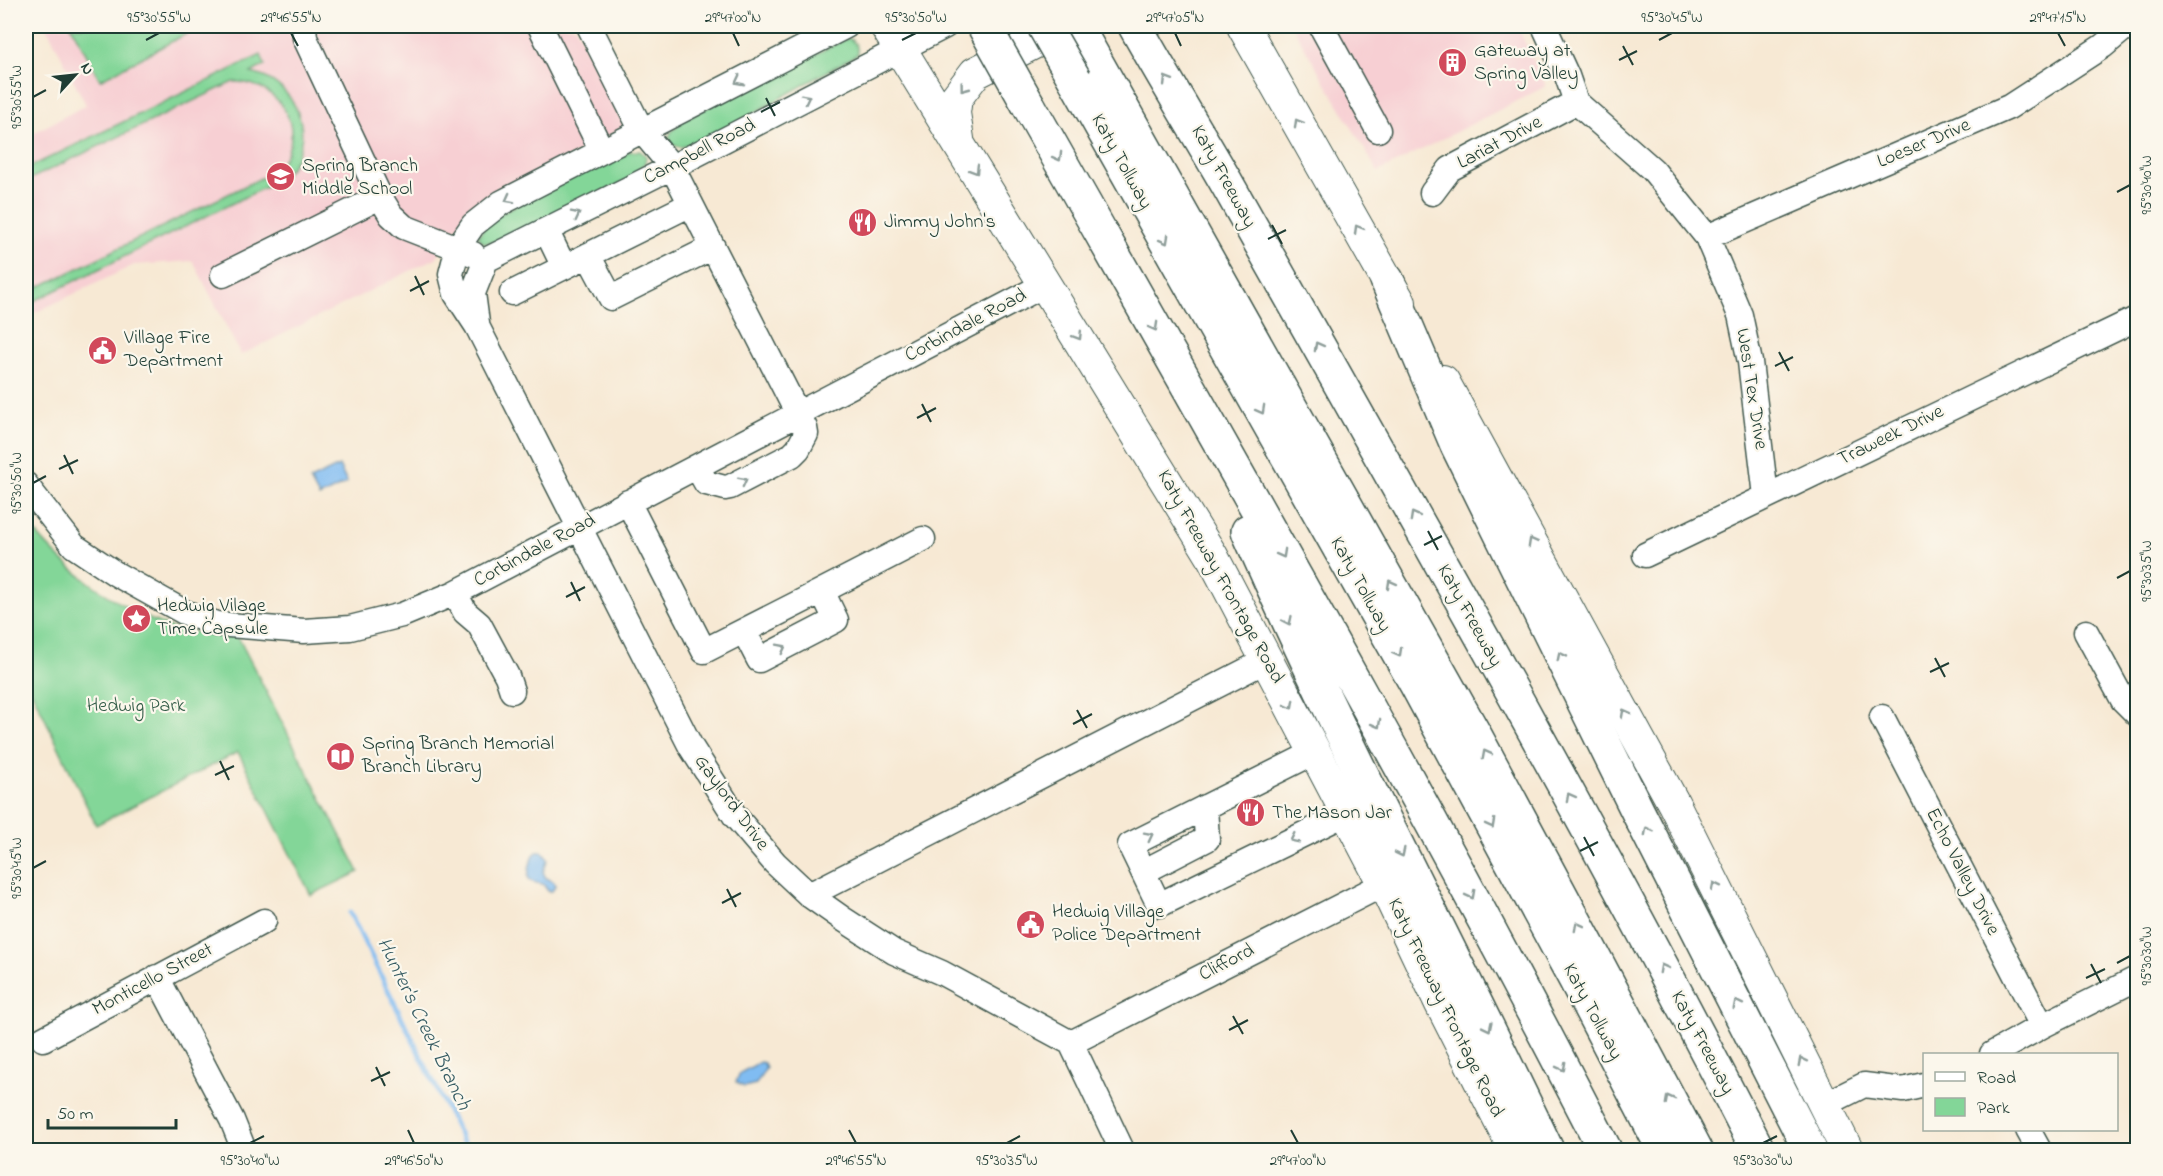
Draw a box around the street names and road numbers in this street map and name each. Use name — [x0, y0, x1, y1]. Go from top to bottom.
street label: Katy Tollway — [1083, 109, 1159, 215]
street label: Lariat Drive — [1452, 109, 1548, 177]
street label: Campbell Road — [639, 111, 761, 193]
street label: Loeser Drive — [1873, 111, 1975, 177]
street label: Katy Freeway — [1183, 120, 1263, 234]
street label: Corbindale Road — [900, 282, 1032, 370]
street label: West Tex Drive — [1727, 326, 1775, 452]
street label: Traweek Drive — [1833, 398, 1949, 474]
street label: Katy Freeway Frontage Road — [1148, 465, 1291, 690]
street label: Corbindale Road — [469, 507, 601, 595]
street label: Katy Tollway — [1322, 532, 1398, 638]
street label: Katy Freeway — [1429, 559, 1509, 673]
street label: Gaylord Drive — [686, 749, 776, 857]
street label: Echo Valley Drive — [1917, 803, 2007, 941]
street label: Katy Freeway Frontage Road — [1378, 893, 1511, 1123]
street label: Monticello Street — [87, 936, 219, 1024]
street label: Clifford — [1194, 937, 1260, 989]
street label: Katy Tollway — [1554, 959, 1630, 1065]
street label: Katy Freeway — [1662, 986, 1742, 1100]

